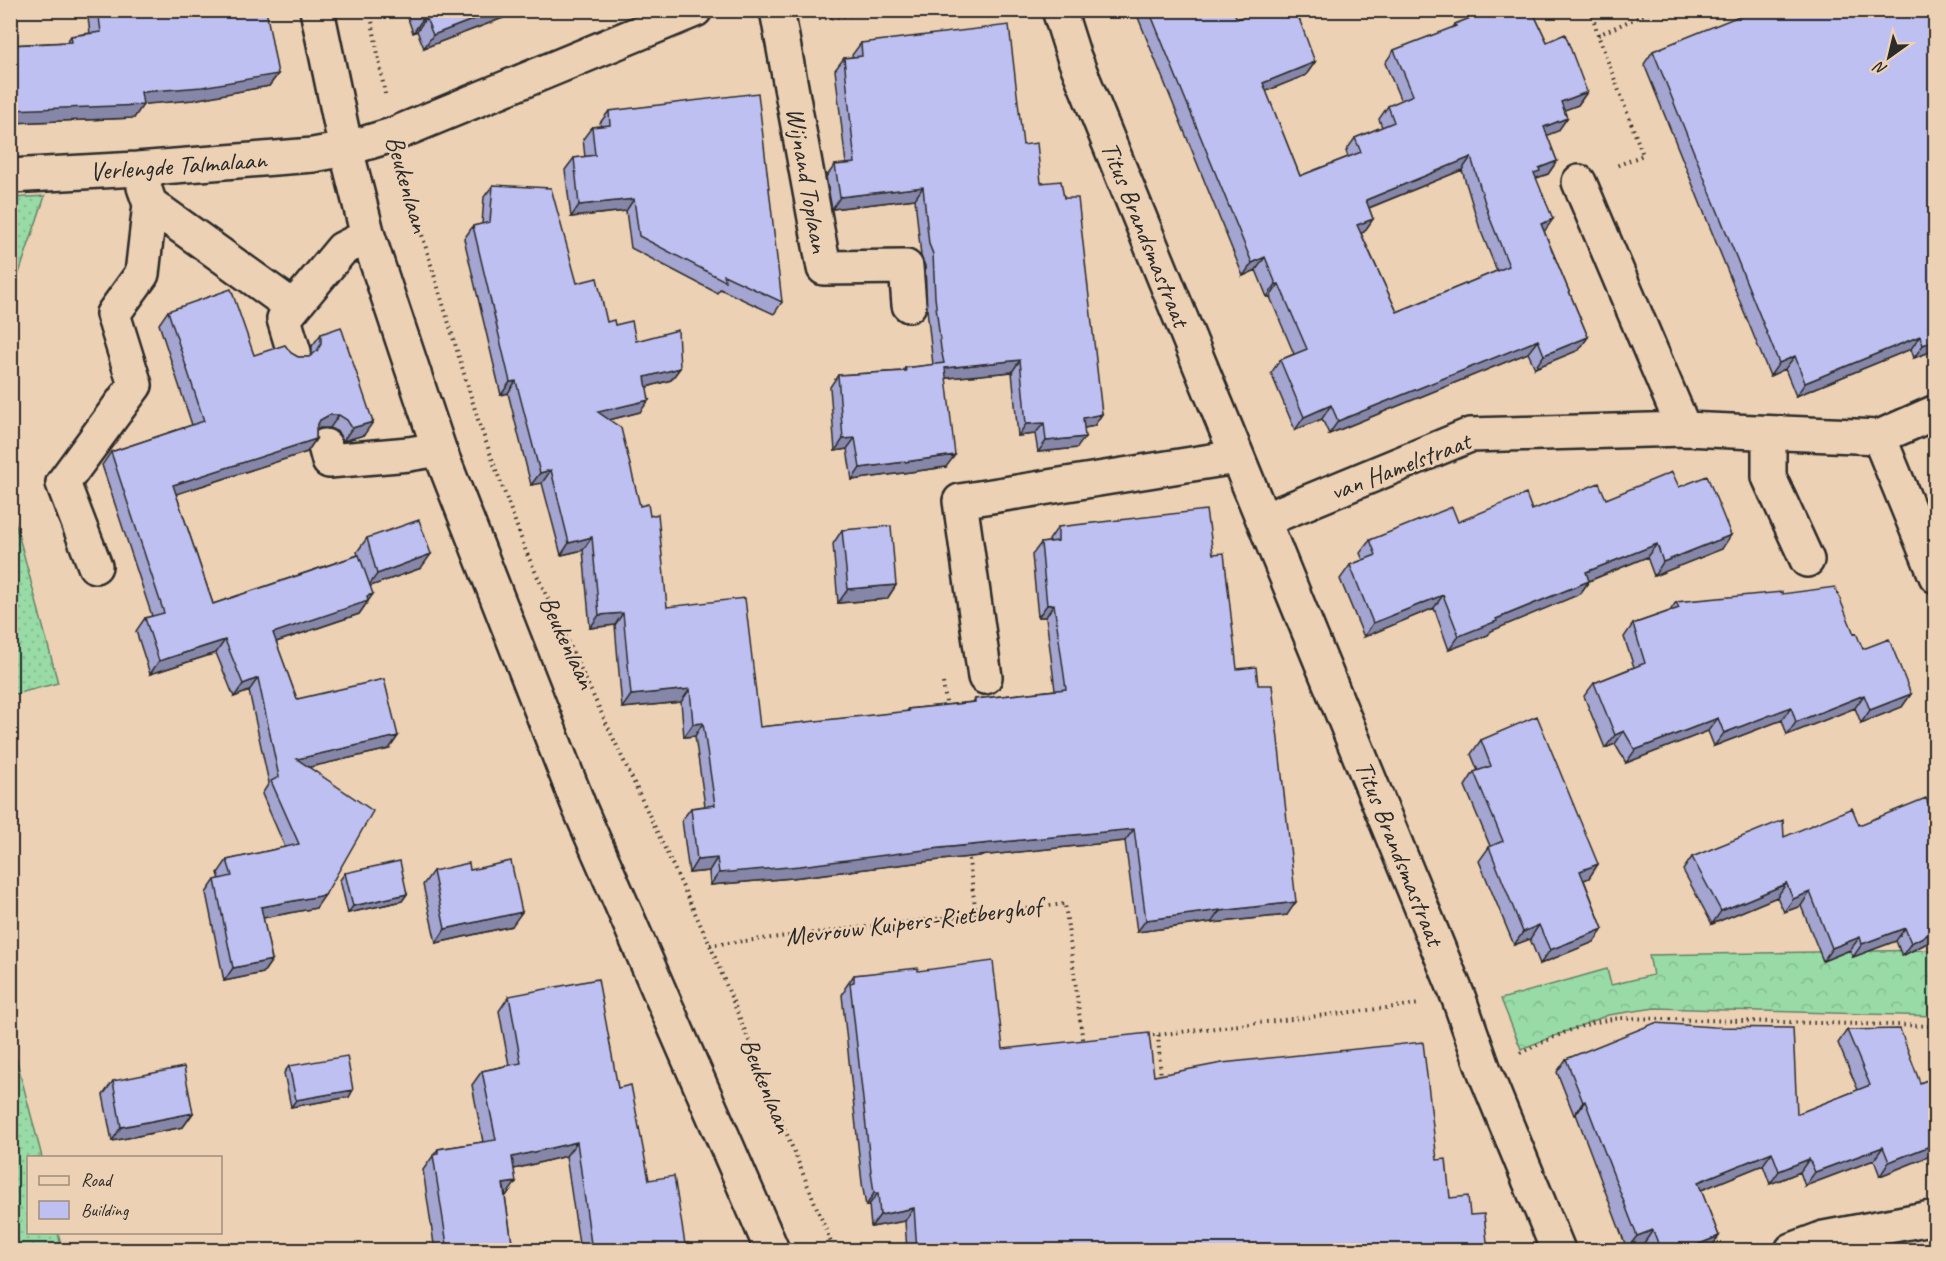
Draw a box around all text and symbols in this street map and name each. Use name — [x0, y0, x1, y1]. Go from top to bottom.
north arrow — [1859, 27, 1919, 87]
text: N — [1869, 56, 1891, 80]
street label: Wijnand Toplaan — [779, 105, 837, 256]
street label: Beukenlaan — [378, 132, 437, 238]
street label: Titus Brandsmastraat — [1093, 137, 1199, 334]
street label: Verlengde Talmalaan — [89, 143, 269, 188]
street label: van Hamelstraat — [1326, 424, 1477, 508]
street label: Beukenlaan — [532, 590, 604, 695]
street label: Titus Brandsmastraat — [1347, 756, 1453, 953]
street label: Mevrouw Kuipers-Rietberghof — [783, 889, 1049, 954]
street label: Beukenlaan — [733, 1033, 801, 1139]
legend — [27, 1156, 222, 1234]
text: Road — [81, 1169, 114, 1191]
text: Building — [81, 1199, 130, 1221]

